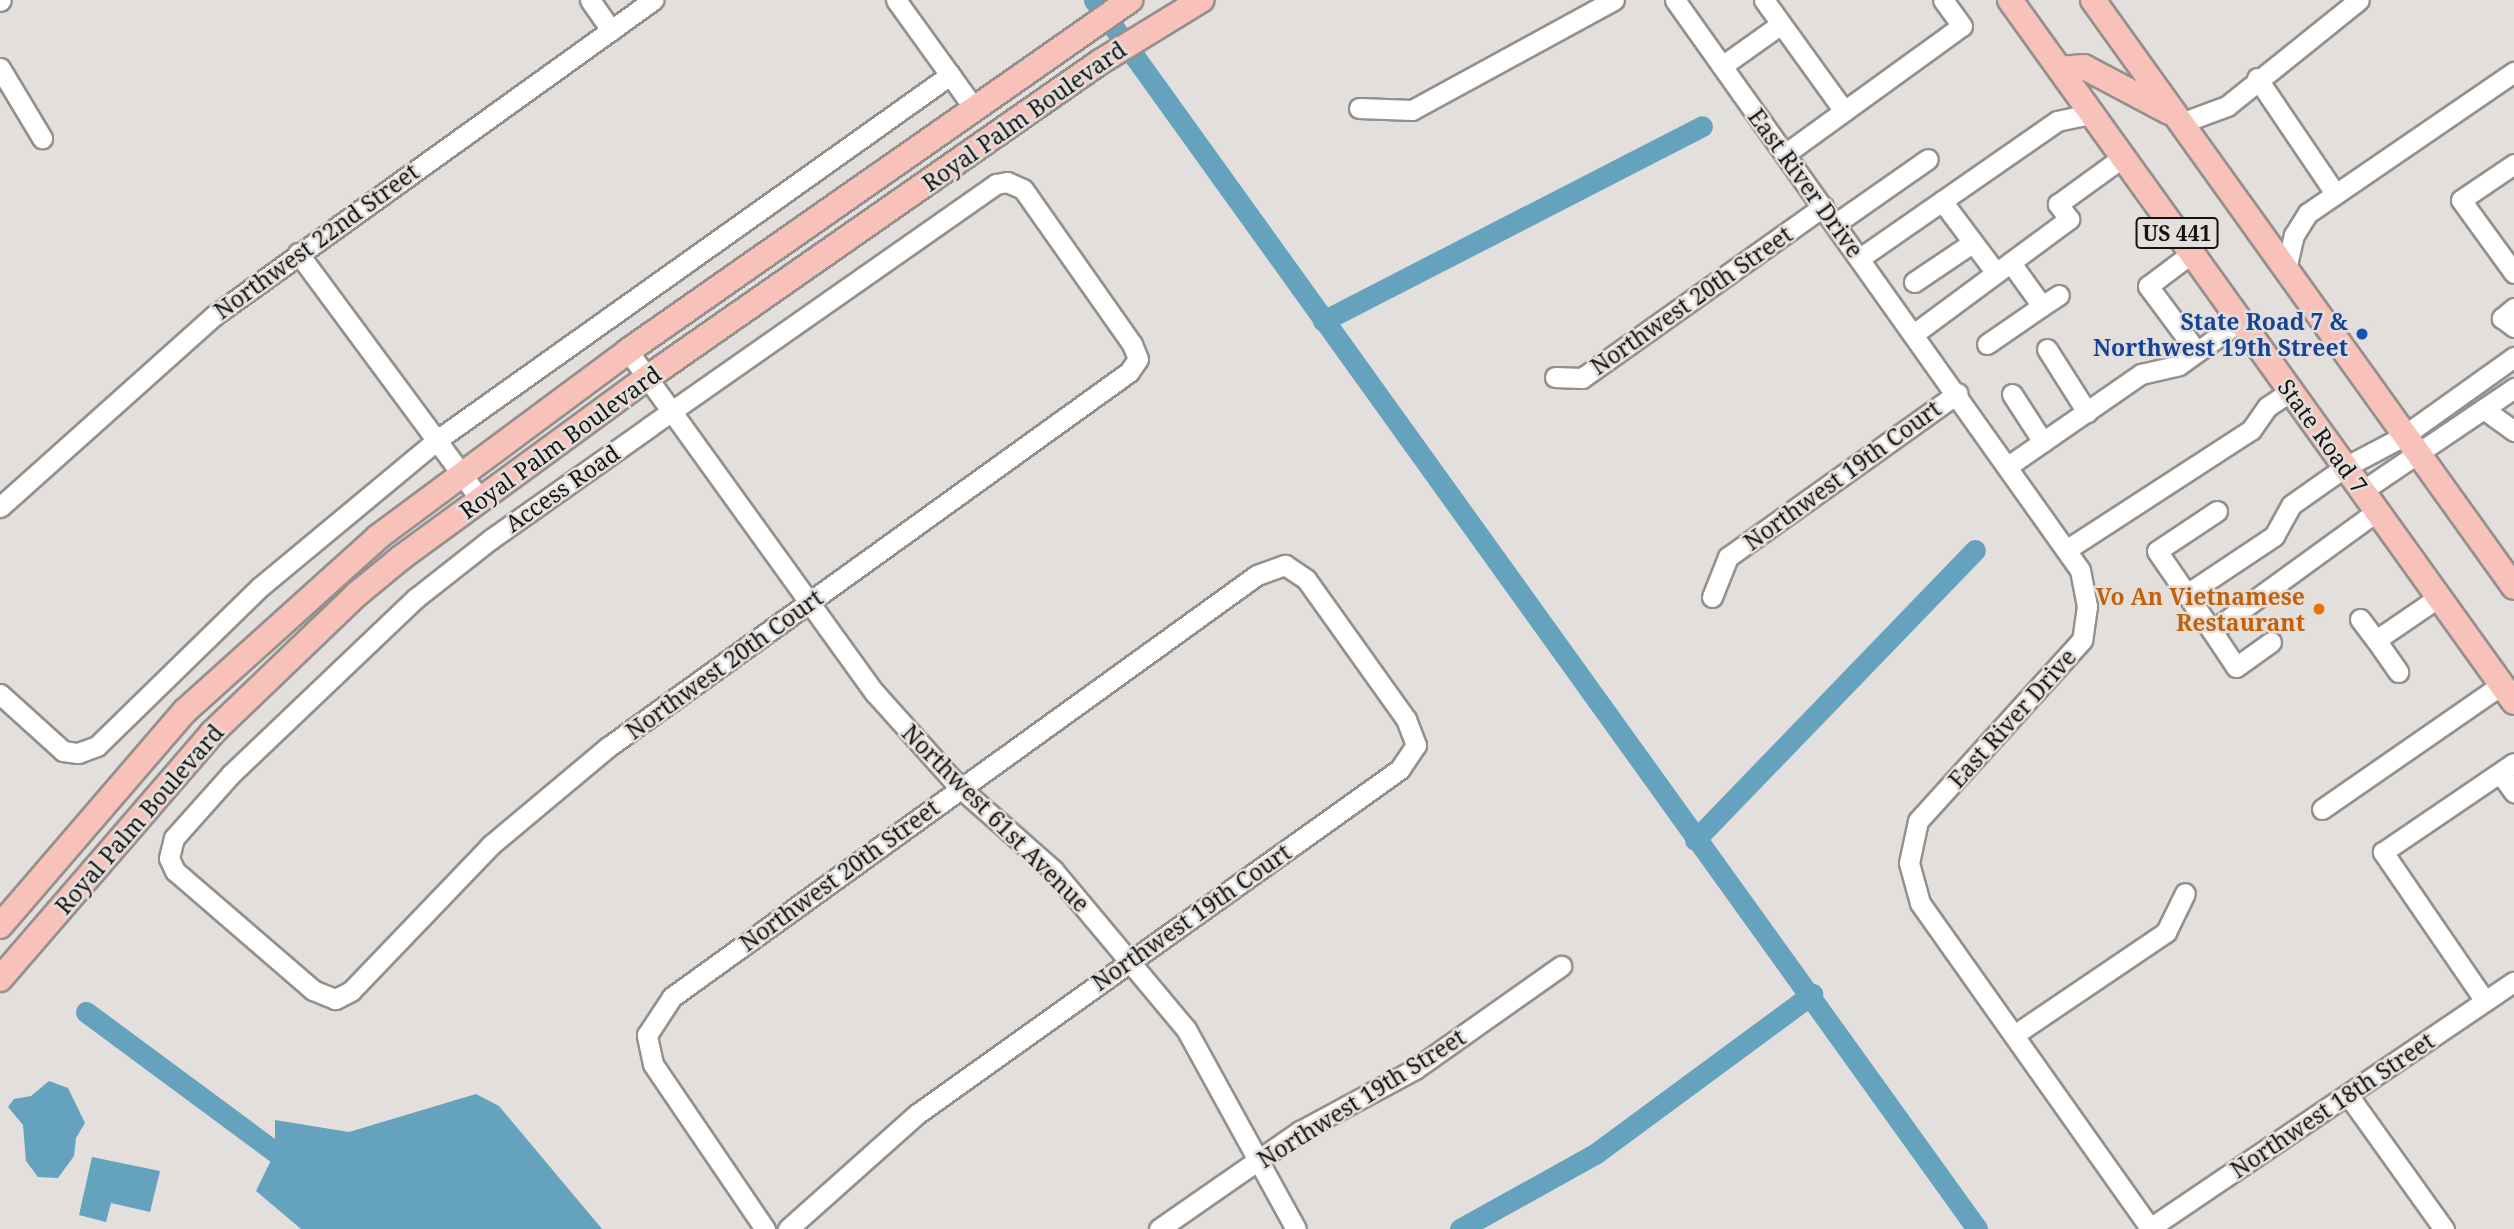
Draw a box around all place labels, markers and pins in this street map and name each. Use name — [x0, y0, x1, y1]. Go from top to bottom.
place label: State Road 7 & Northwest 19th Street — [2093, 307, 2348, 361]
marker: State Road 7 & Northwest 19th Street — [2354, 326, 2370, 342]
place label: Vo An Vietnamese Restaurant — [2096, 582, 2305, 636]
marker: Vo An Vietnamese Restaurant — [2311, 601, 2327, 617]

